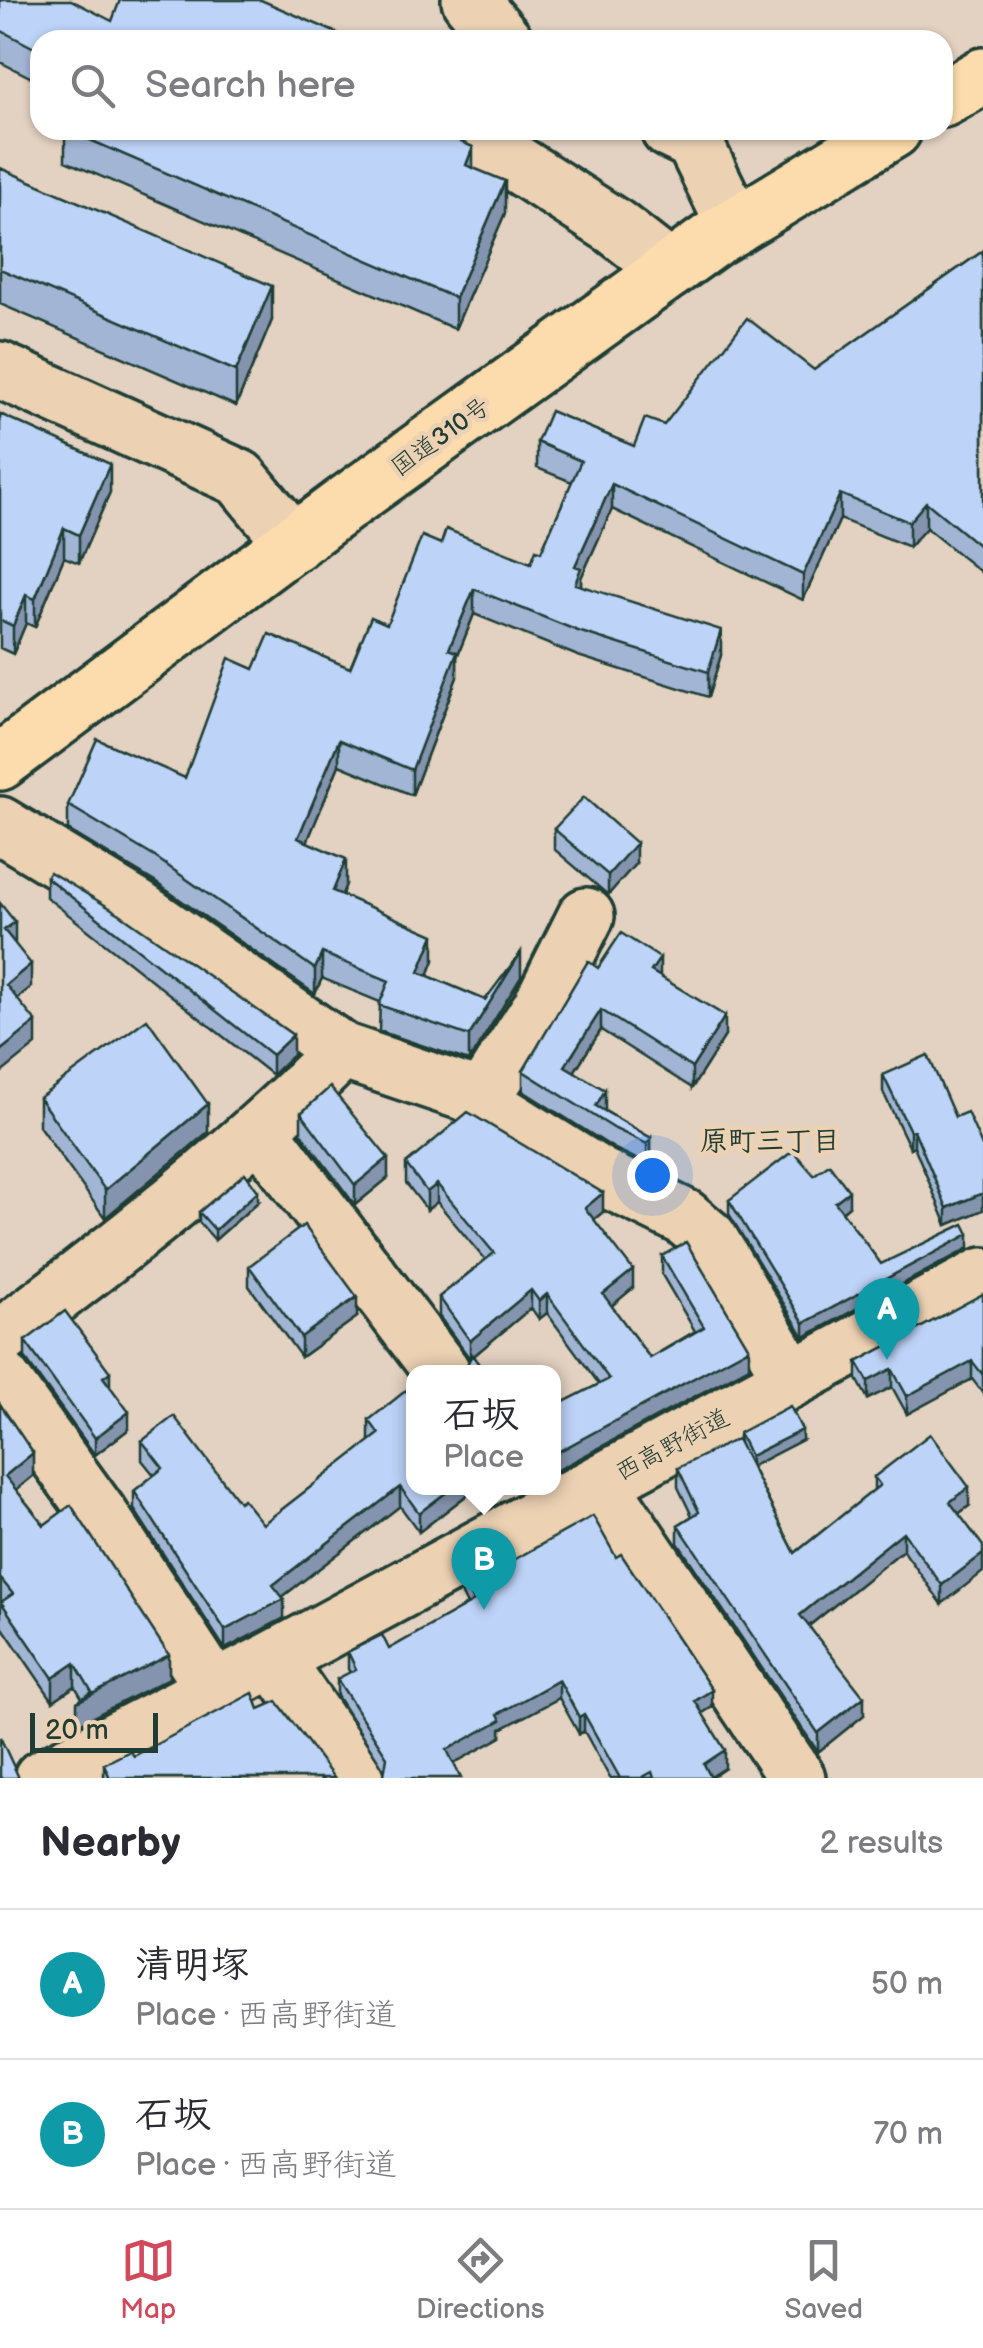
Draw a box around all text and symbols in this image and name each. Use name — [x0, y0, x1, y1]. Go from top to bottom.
search box — [30, 30, 953, 140]
icon: search — [65, 58, 120, 113]
text: Search here — [145, 63, 356, 108]
street label: 国道310号 — [385, 391, 496, 483]
district label: 原町三丁目 — [700, 1125, 840, 1158]
your location — [627, 1150, 678, 1201]
pin: A — [854, 1278, 920, 1360]
popup — [406, 1365, 561, 1495]
text: 石坂 — [443, 1393, 519, 1438]
street label: 西高野街道 — [610, 1402, 735, 1488]
text: Place — [443, 1438, 524, 1477]
pin: B — [452, 1528, 516, 1610]
scale bar — [30, 1708, 158, 1752]
text: 20 m — [45, 1714, 109, 1747]
text: Nearby — [40, 1818, 180, 1869]
text: 2 results — [819, 1824, 943, 1863]
text: 清明塚 — [135, 1943, 249, 1988]
text: A — [63, 1965, 82, 2004]
text: 50 m — [871, 1965, 943, 2004]
text: Place · 西高野街道 — [135, 1996, 397, 2035]
text: 石坂 — [135, 2093, 211, 2138]
text: B — [61, 2115, 84, 2154]
text: 70 m — [873, 2115, 943, 2154]
text: Place · 西高野街道 — [135, 2146, 397, 2185]
tab: Map — [120, 2233, 176, 2326]
tab: Directions — [416, 2233, 545, 2326]
tab: Saved — [785, 2233, 863, 2326]

